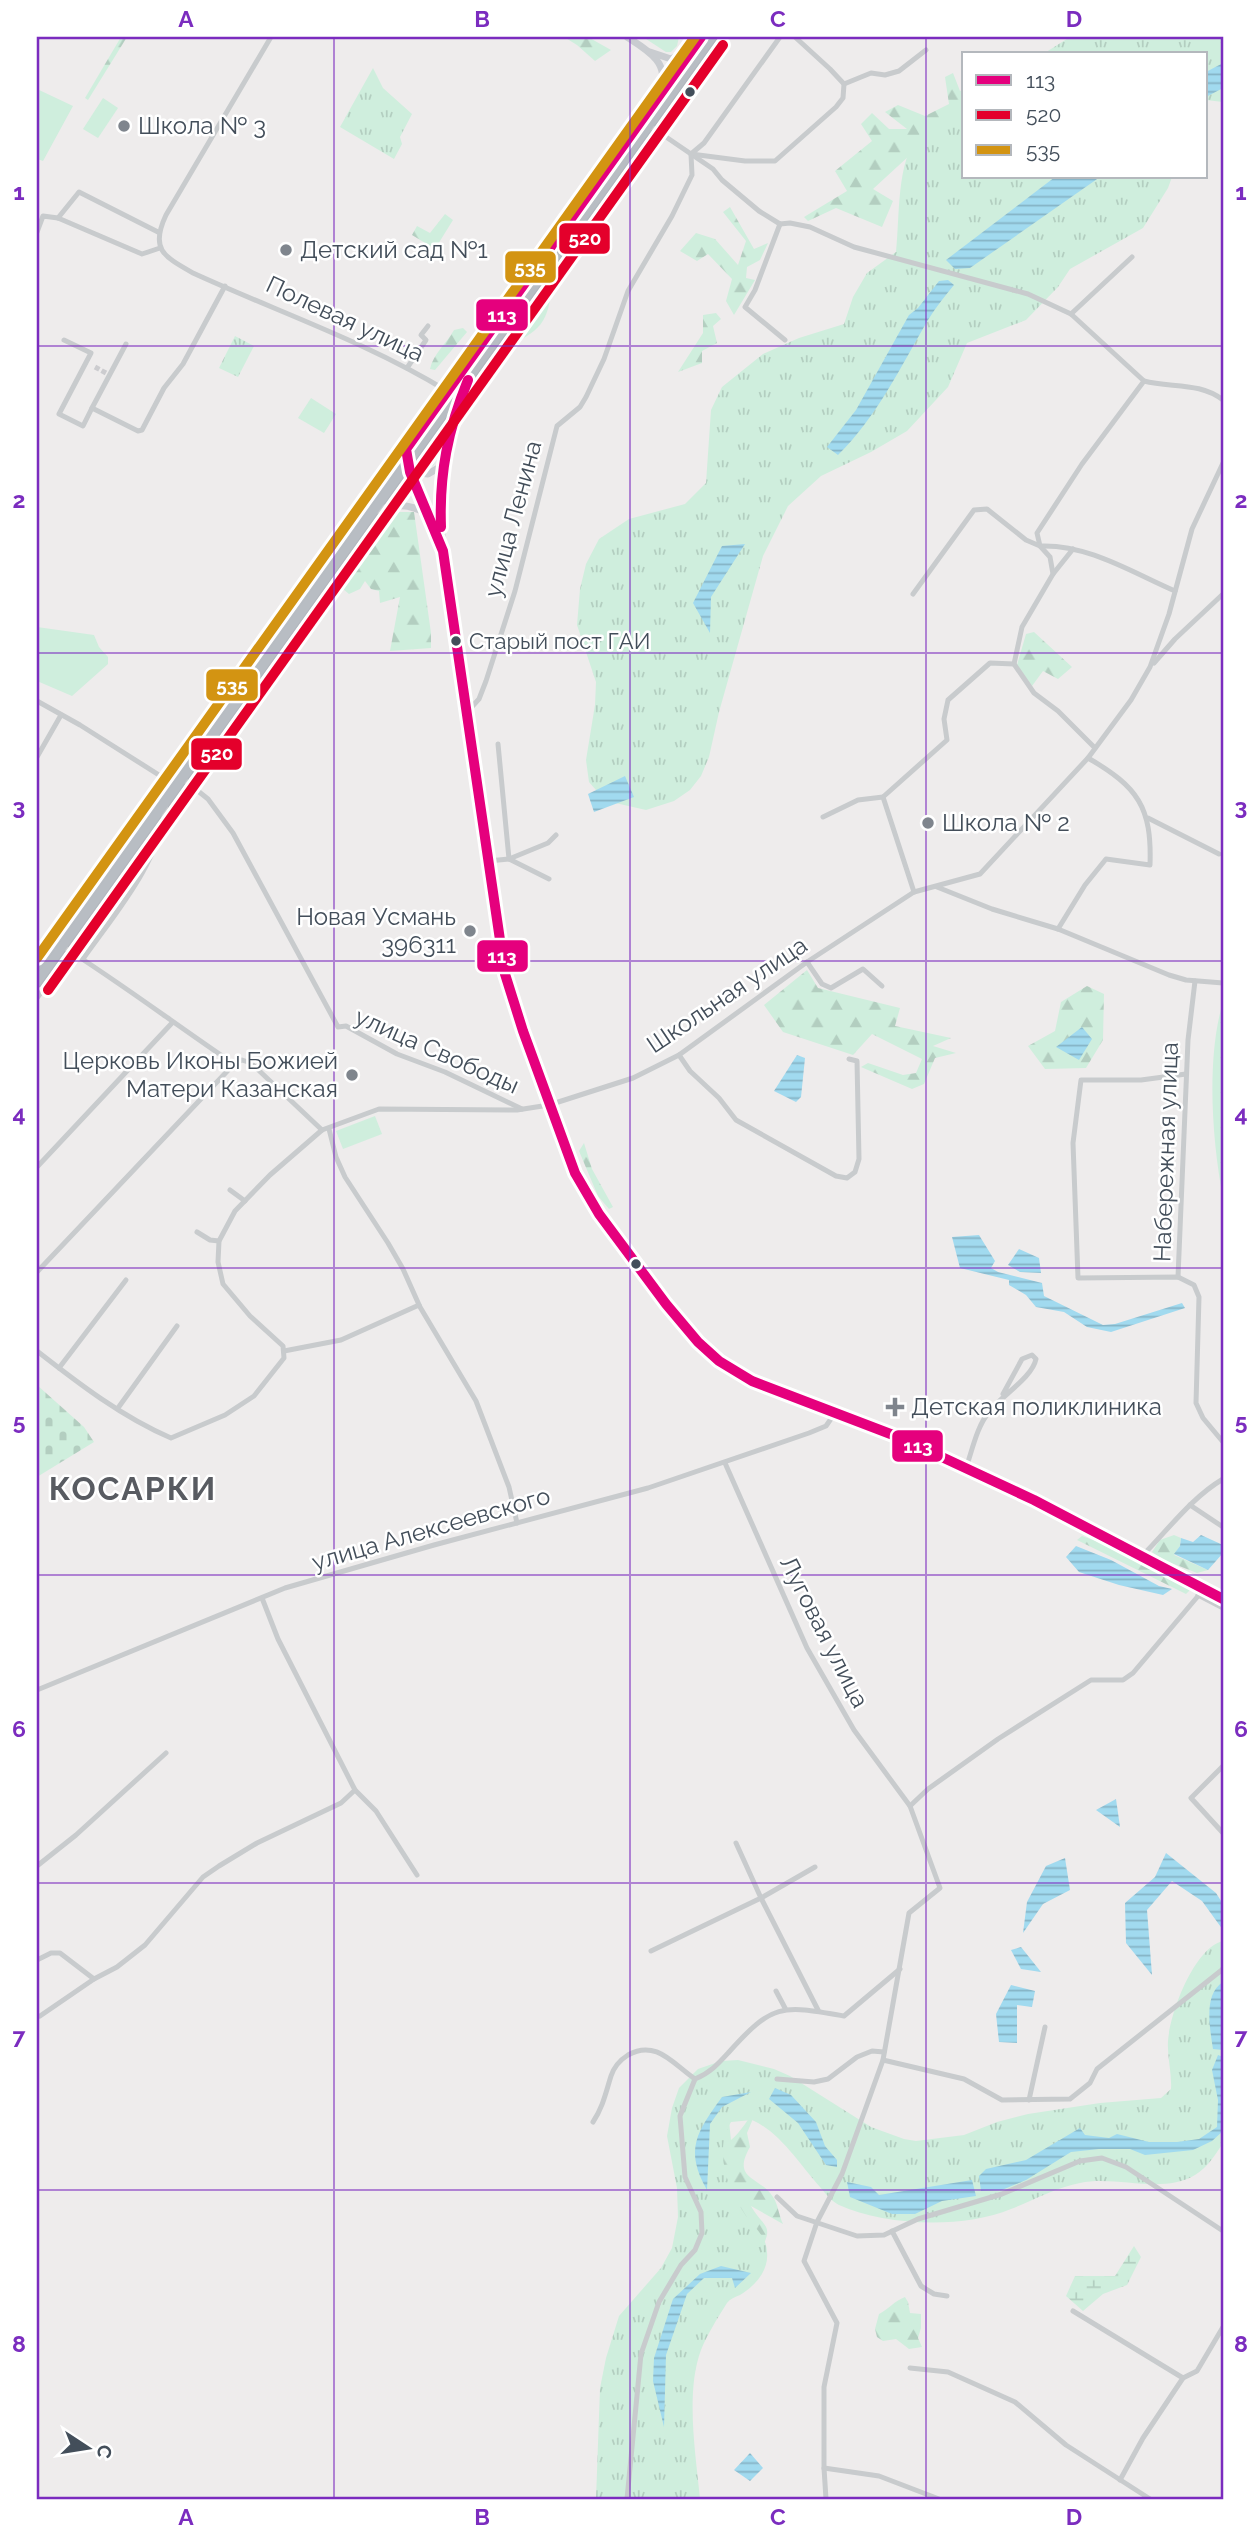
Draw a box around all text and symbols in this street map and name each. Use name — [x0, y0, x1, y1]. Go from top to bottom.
text: A — [178, 5, 194, 32]
text: B — [474, 5, 490, 32]
text: C — [770, 5, 786, 32]
text: D — [1066, 5, 1082, 32]
legend — [962, 52, 1208, 178]
text: 113 — [1026, 68, 1055, 93]
unlabelled marker — [683, 85, 697, 99]
text: 520 — [1026, 102, 1061, 127]
place label: Школа № 3 — [138, 111, 266, 140]
marker: Школа № 3 — [116, 118, 132, 134]
text: 535 — [1026, 138, 1060, 163]
text: 1 — [13, 178, 25, 205]
text: 1 — [1235, 178, 1247, 205]
line badge: 520 — [558, 222, 611, 255]
text: 520 — [569, 227, 601, 249]
place label: Детский сад №1 — [300, 235, 488, 264]
marker: Детский сад №1 — [278, 242, 294, 258]
line badge: 535 — [504, 250, 557, 284]
text: 535 — [514, 256, 546, 278]
street label: Полевая улица — [262, 269, 429, 368]
line badge: 113 — [475, 298, 529, 332]
text: 113 — [487, 304, 517, 326]
street label: улица Ленина — [478, 437, 547, 600]
text: 2 — [13, 486, 25, 513]
text: 2 — [1235, 486, 1247, 513]
place label: Старый пост ГАИ — [469, 628, 650, 654]
marker: Старый пост ГАИ — [449, 634, 463, 648]
line badge: 535 — [205, 668, 259, 702]
text: 535 — [216, 674, 248, 696]
line badge: 520 — [190, 737, 243, 771]
text: 520 — [201, 742, 233, 764]
text: 3 — [13, 793, 25, 820]
text: 3 — [1235, 793, 1247, 820]
place label: Школа № 2 — [942, 808, 1070, 837]
marker: Школа № 2 — [920, 815, 936, 831]
place label: Новая Усмань 396311 — [296, 902, 456, 959]
marker: Новая Усмань 396311 — [462, 923, 478, 939]
street label: Школьная улица — [641, 930, 812, 1059]
line badge: 113 — [476, 939, 529, 973]
text: 113 — [487, 945, 517, 967]
street label: улица Свободы — [351, 1001, 524, 1100]
street label: Набережная улица — [1147, 1042, 1184, 1262]
place label: Церковь Иконы Божией Матери Казанская — [63, 1046, 338, 1103]
marker: Церковь Иконы Божией Матери Казанская — [344, 1067, 360, 1083]
text: 4 — [12, 1100, 26, 1127]
text: 4 — [1234, 1100, 1248, 1127]
unlabelled marker — [629, 1257, 643, 1271]
place label: Детская поликлиника — [911, 1392, 1162, 1421]
marker: Детская поликлиника — [885, 1397, 905, 1417]
text: 5 — [13, 1408, 26, 1435]
text: 5 — [1235, 1408, 1248, 1435]
line badge: 113 — [891, 1429, 944, 1463]
text: 113 — [903, 1435, 933, 1457]
district label: КОСАРКИ — [49, 1470, 217, 1507]
street label: улица Алексеевского — [308, 1481, 553, 1576]
street label: Луговая улица — [774, 1551, 875, 1712]
text: 6 — [12, 1715, 26, 1742]
text: 6 — [1234, 1715, 1248, 1742]
text: 7 — [13, 2022, 26, 2049]
text: 7 — [1235, 2022, 1248, 2049]
text: 8 — [12, 2330, 26, 2357]
text: 8 — [1234, 2330, 1248, 2357]
north arrow — [52, 2414, 122, 2484]
text: С — [93, 2443, 117, 2460]
text: A — [178, 2503, 194, 2530]
text: B — [474, 2503, 490, 2530]
text: C — [770, 2503, 786, 2530]
text: D — [1066, 2503, 1082, 2530]

